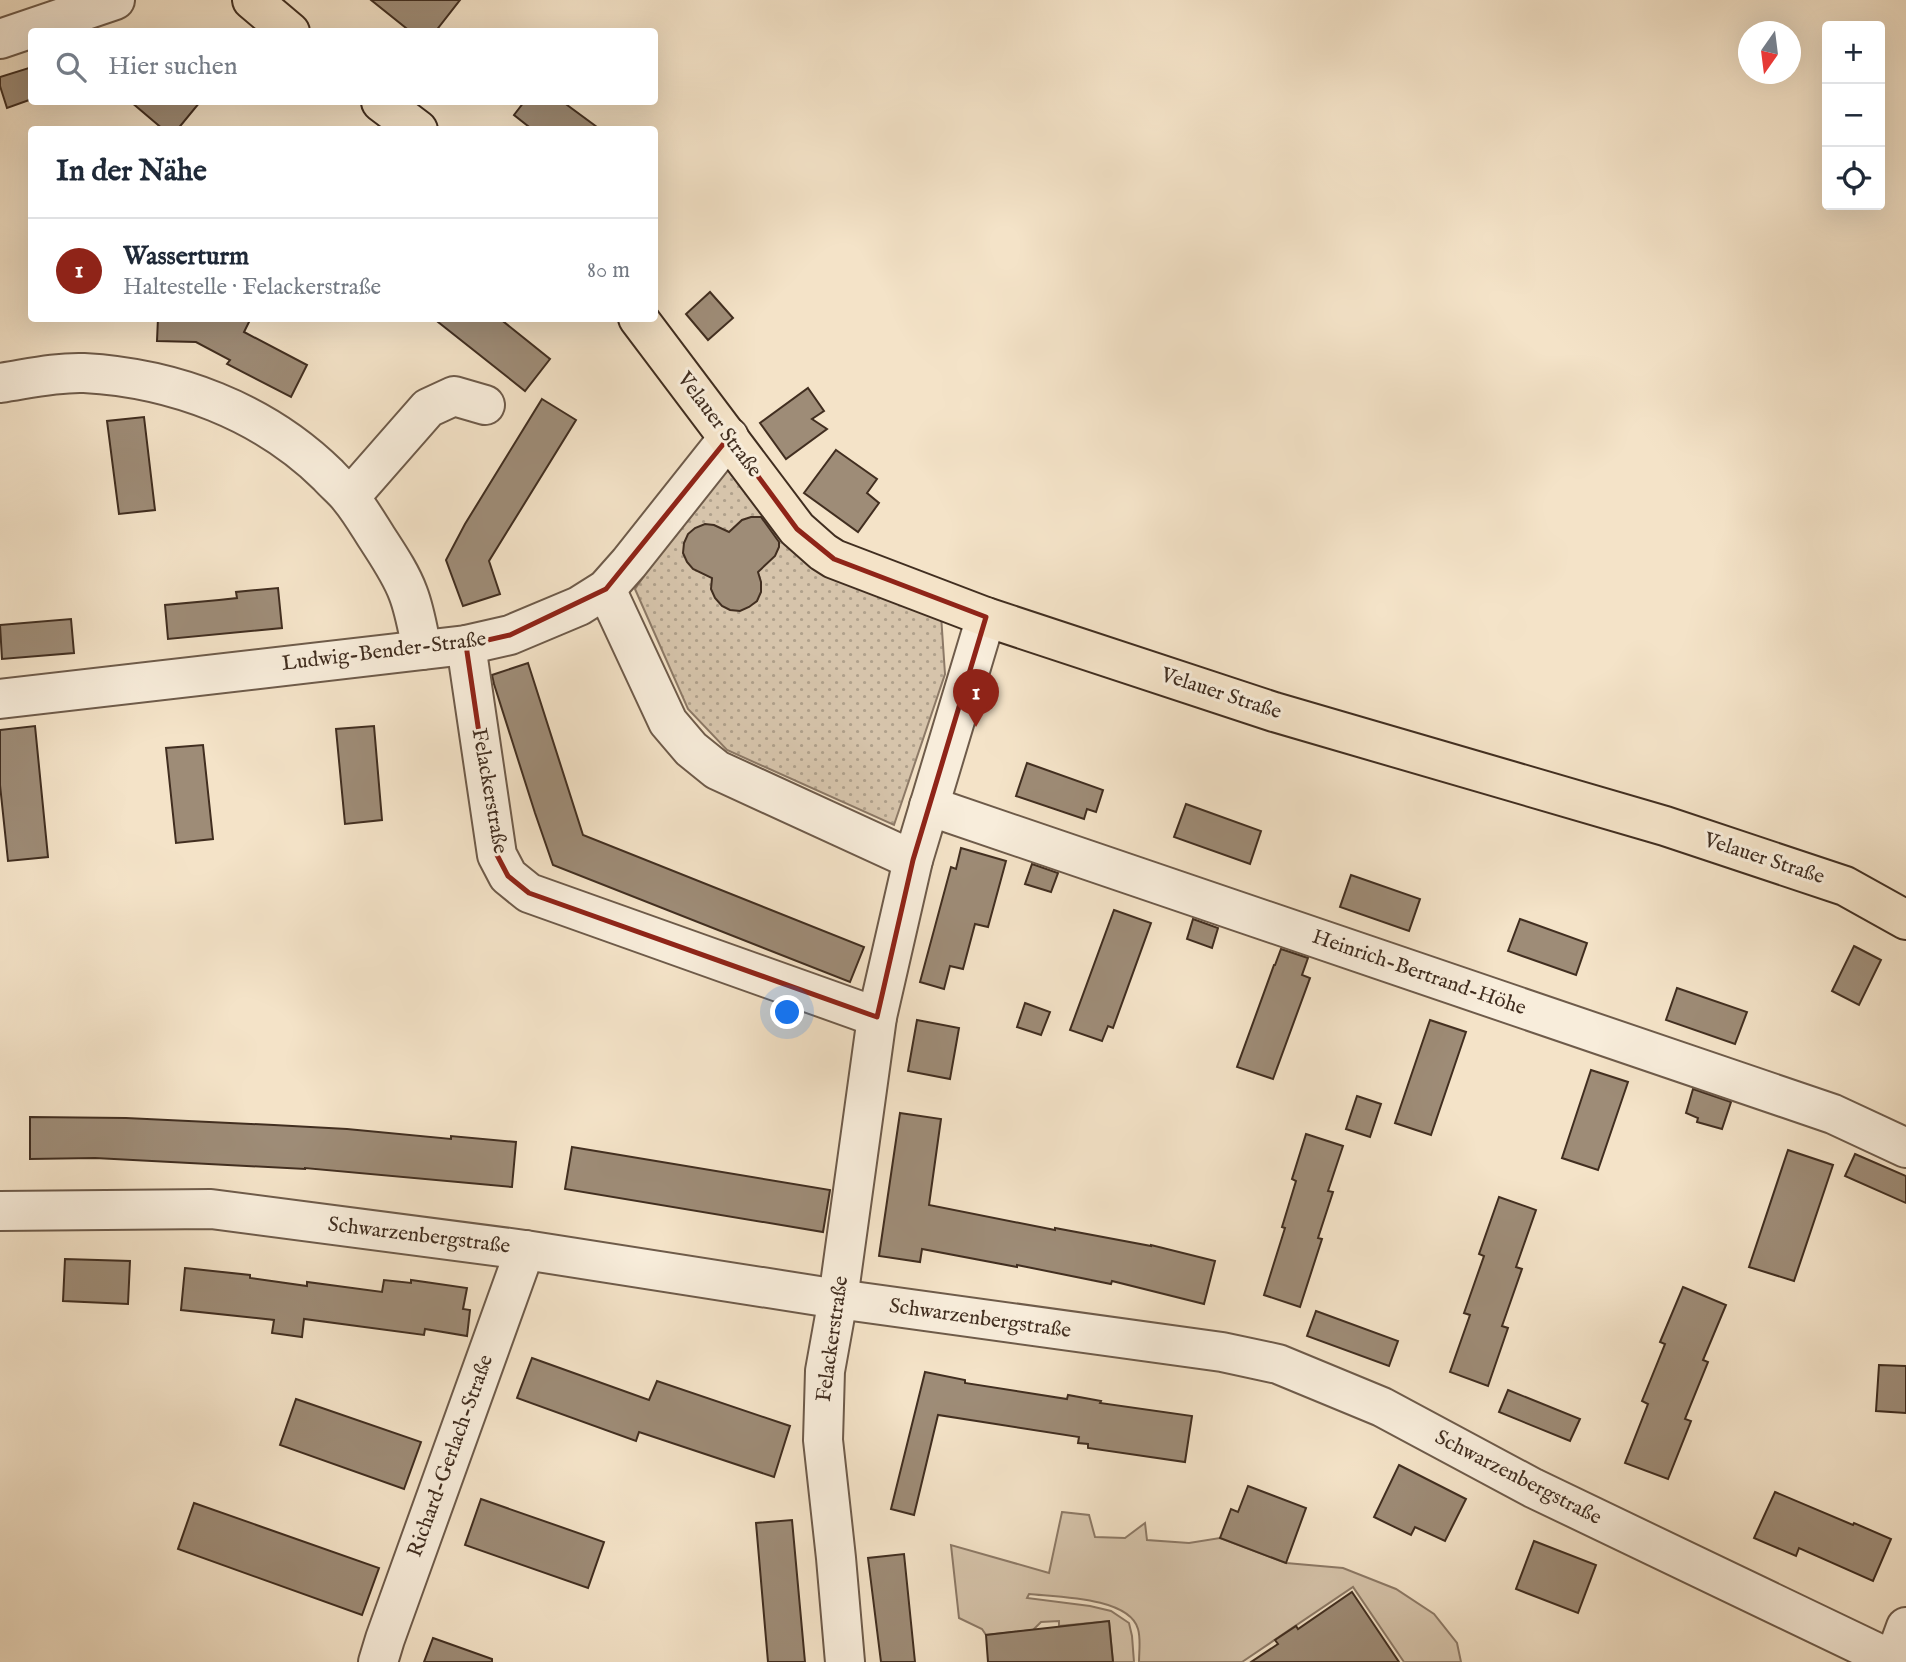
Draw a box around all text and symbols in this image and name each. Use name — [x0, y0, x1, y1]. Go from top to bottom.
north arrow — [1738, 21, 1801, 84]
map controls — [1822, 21, 1885, 210]
button: + — [1822, 21, 1885, 84]
search box — [28, 28, 658, 105]
icon: search — [52, 48, 90, 86]
text: Hier suchen — [108, 50, 238, 83]
button: − — [1822, 84, 1885, 147]
button: locate — [1822, 147, 1885, 210]
text: In der Nähe — [56, 153, 207, 191]
text: Wasserturm — [123, 240, 249, 273]
text: 1 — [75, 256, 83, 285]
text: 80 m — [587, 256, 630, 285]
text: Haltestelle · Felackerstraße — [123, 273, 381, 302]
street label: Velauer Straße — [670, 366, 768, 483]
street label: Ludwig-Bender-Straße — [280, 626, 488, 678]
street label: Velauer Straße — [1156, 662, 1285, 726]
pin: 1 — [953, 669, 999, 727]
street label: Felackerstraße — [465, 726, 513, 856]
street label: Velauer Straße — [1699, 827, 1828, 891]
street label: Heinrich-Bertrand-Höhe — [1308, 924, 1530, 1022]
your location — [770, 995, 804, 1029]
street label: Schwarzenbergstraße — [326, 1211, 512, 1261]
street label: Felackerstraße — [811, 1274, 855, 1404]
street label: Schwarzenbergstraße — [887, 1293, 1073, 1345]
street label: Richard-Gerlach-Straße — [402, 1351, 500, 1561]
street label: Schwarzenbergstraße — [1430, 1424, 1606, 1532]

